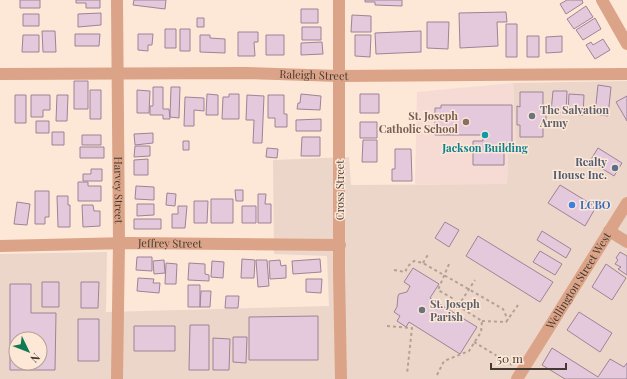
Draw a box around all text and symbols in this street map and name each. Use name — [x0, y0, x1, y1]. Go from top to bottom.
street label: Raleigh Street — [279, 66, 349, 83]
place label: The Salvation Army — [539, 102, 609, 130]
place label: St. Joseph Catholic School — [379, 108, 459, 136]
marker: The Salvation Army — [527, 111, 537, 121]
marker: St. Joseph Catholic School — [461, 117, 471, 127]
marker: Jackson Building — [480, 130, 490, 140]
place label: Jackson Building — [441, 140, 529, 155]
place label: Realty House Inc. — [553, 154, 607, 182]
street label: Harvey Street — [111, 156, 127, 224]
street label: Cross Street — [332, 160, 347, 220]
marker: Realty House Inc. — [610, 163, 620, 173]
place label: LCBO — [580, 197, 611, 212]
marker: LCBO — [567, 200, 577, 210]
street label: Wellington Street West — [542, 229, 614, 332]
street label: Jeffrey Street — [137, 235, 202, 251]
place label: St. Joseph Parish — [430, 296, 480, 324]
marker: St. Joseph Parish — [417, 305, 427, 315]
north arrow — [8, 331, 48, 371]
scale bar — [491, 345, 566, 371]
text: N — [27, 350, 44, 366]
text: 50 m — [497, 350, 523, 366]

